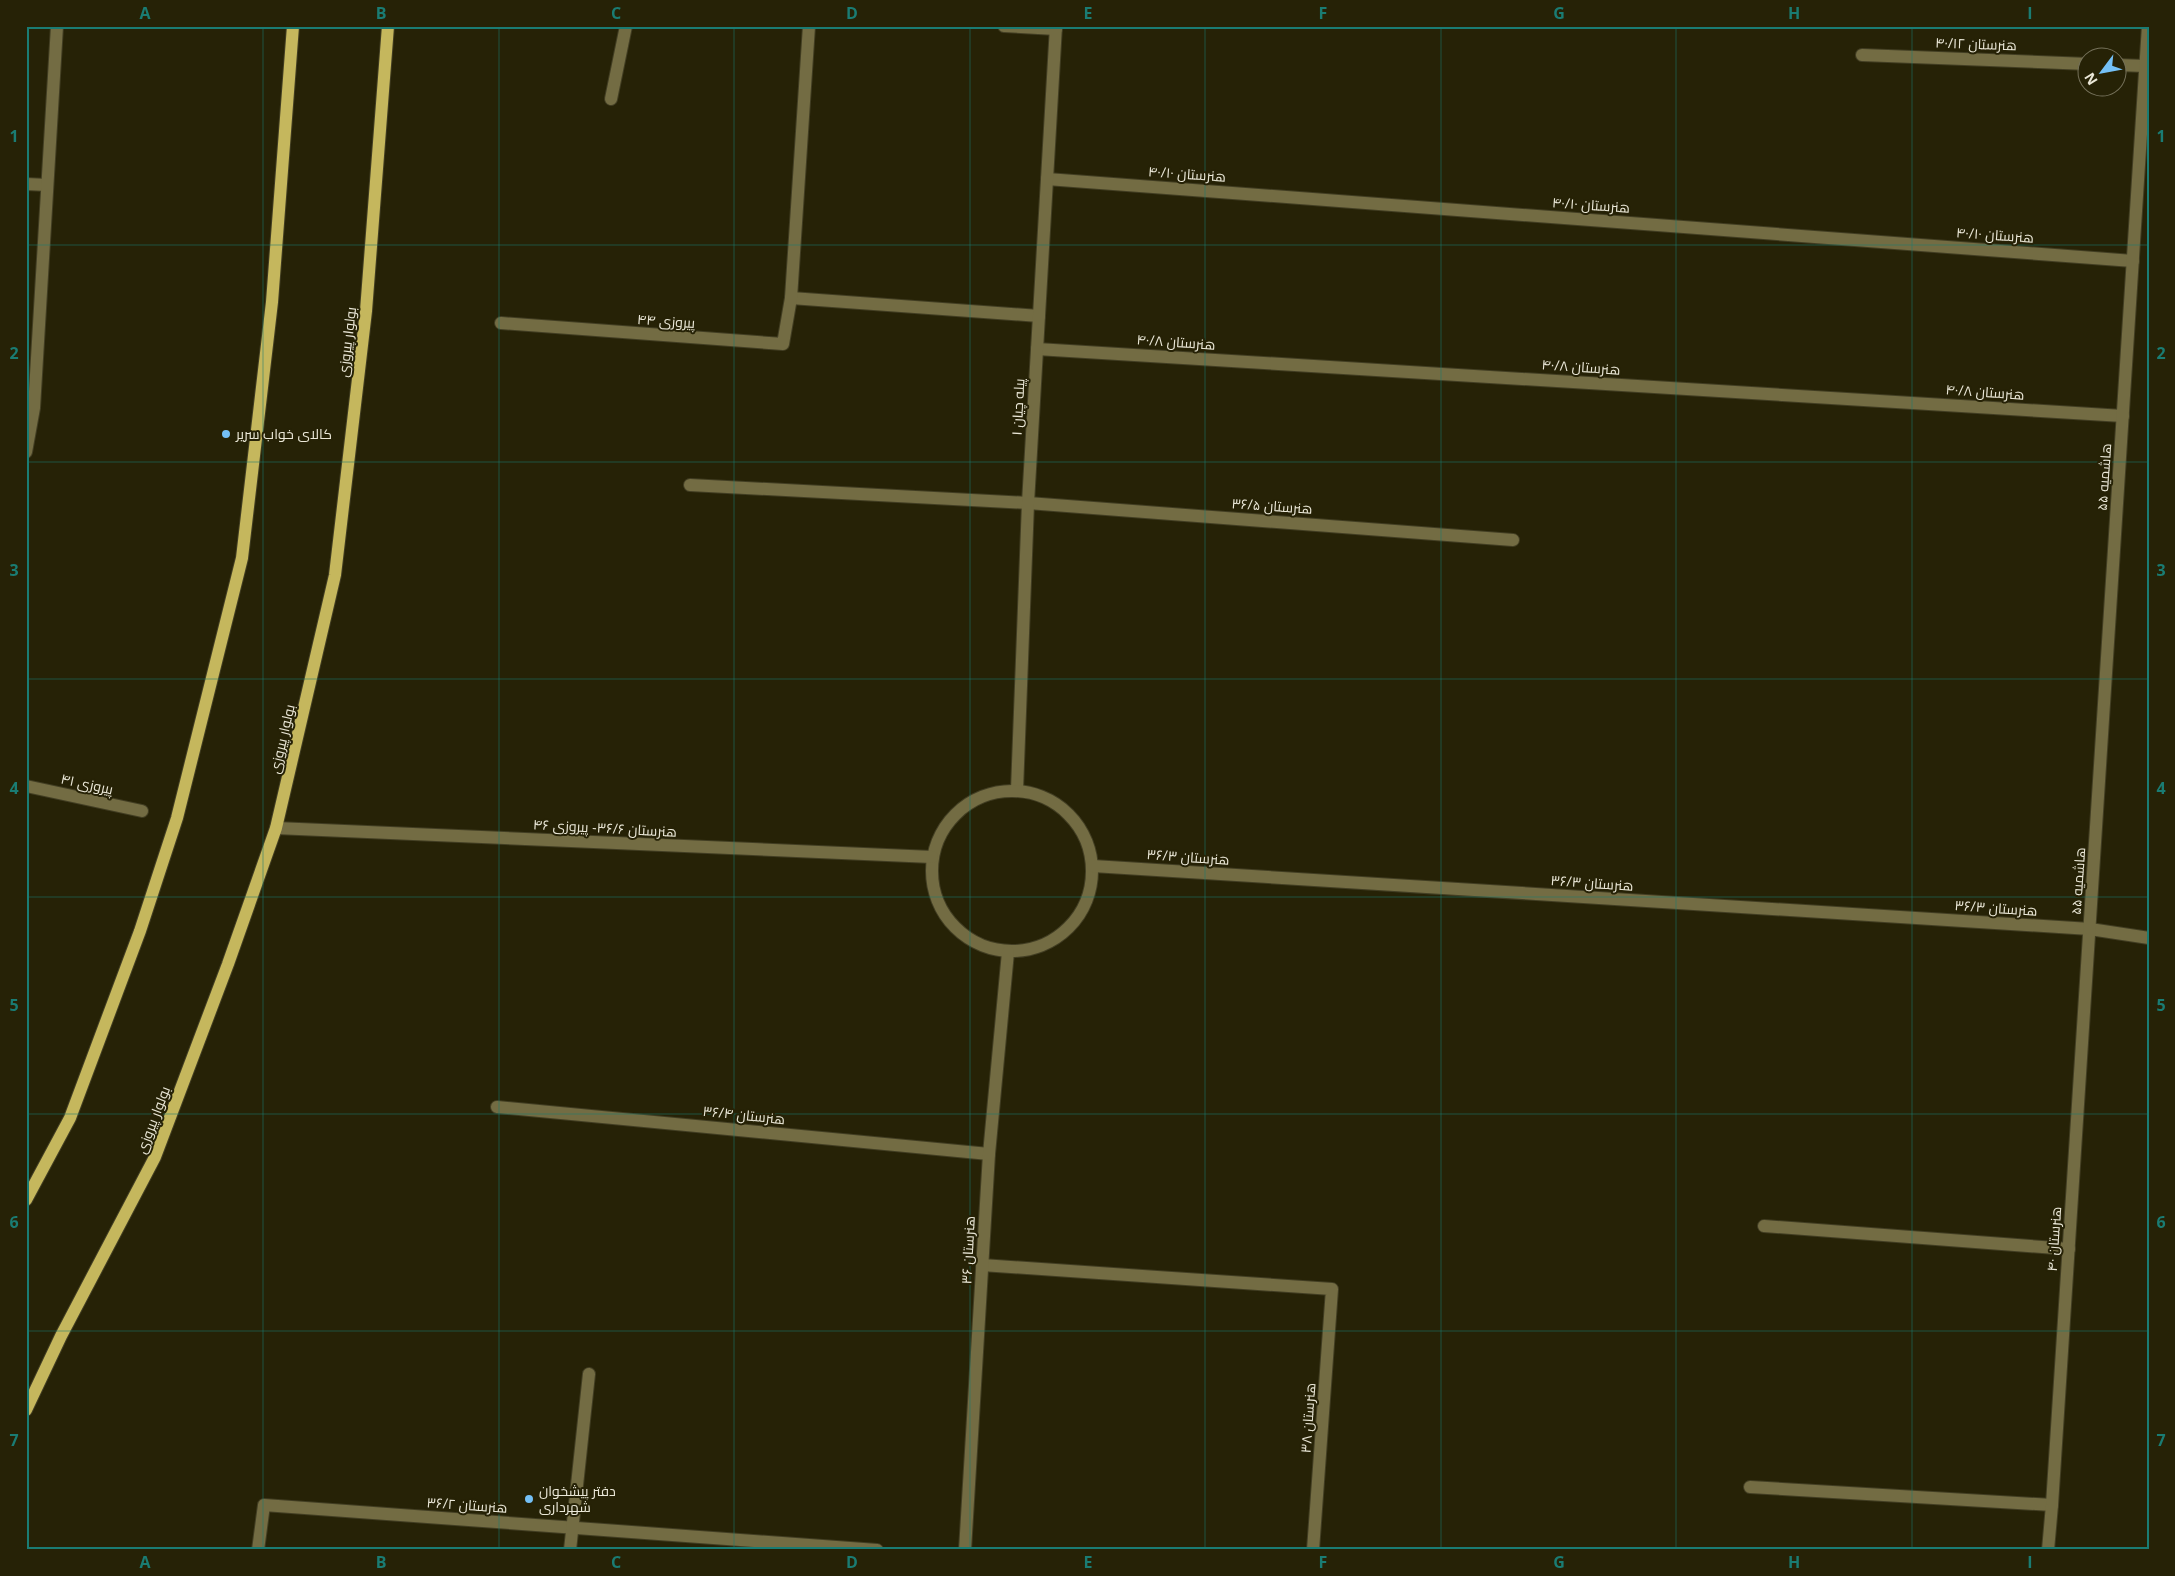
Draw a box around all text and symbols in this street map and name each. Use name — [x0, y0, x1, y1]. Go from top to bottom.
text: A — [139, 2, 151, 24]
text: B — [376, 2, 386, 24]
text: C — [611, 2, 621, 24]
text: D — [846, 2, 858, 24]
text: E — [1084, 2, 1093, 24]
text: F — [1319, 2, 1327, 24]
text: G — [1553, 2, 1565, 24]
text: H — [1788, 2, 1800, 24]
text: I — [2027, 2, 2033, 24]
street label: هنرستان ۴۰/۱۲ — [1935, 33, 2017, 54]
north arrow — [2078, 48, 2128, 98]
text: N — [2079, 69, 2102, 89]
text: 1 — [9, 125, 19, 147]
text: 1 — [2156, 125, 2166, 147]
street label: هنرستان ۴۰/۱۰ — [1147, 161, 1227, 186]
street label: هنرستان ۴۰/۱۰ — [1551, 192, 1631, 217]
street label: هنرستان ۴۰/۱۰ — [1955, 222, 2035, 247]
street label: بولوار پیروزی — [333, 306, 361, 378]
street label: پیروزی ۴۴ — [636, 309, 696, 333]
street label: هنرستان ۴۰/۸ — [1136, 329, 1216, 354]
text: 2 — [9, 342, 19, 364]
text: 2 — [2156, 342, 2166, 364]
street label: هنرستان ۴۰/۸ — [1541, 354, 1621, 379]
street label: پیله چیان ۱ — [1007, 378, 1029, 436]
street label: هنرستان ۴۰/۸ — [1945, 379, 2025, 404]
place label: کالای خواب سریر — [235, 424, 332, 443]
marker: کالای خواب سریر — [220, 428, 232, 440]
street label: هاشمیه ۵۵ — [2092, 443, 2115, 511]
street label: هنرستان ۳۶/۵ — [1231, 493, 1313, 518]
text: 3 — [9, 559, 19, 581]
text: 3 — [2156, 559, 2166, 581]
street label: بولوار پیروزی — [264, 702, 300, 776]
street label: پیروزی ۴۱ — [59, 769, 115, 799]
text: 4 — [9, 777, 19, 799]
text: 4 — [2156, 777, 2166, 799]
street label: هنرستان ۳۶/۶- پیروزی ۴۶ — [533, 814, 677, 842]
street label: هنرستان ۳۶/۳ — [1146, 844, 1230, 869]
street label: هاشمیه ۵۵ — [2066, 847, 2089, 915]
street label: هنرستان ۳۶/۳ — [1550, 870, 1634, 895]
street label: هنرستان ۳۶/۳ — [1954, 895, 2038, 920]
text: 5 — [9, 994, 19, 1016]
text: 5 — [2156, 994, 2166, 1016]
street label: بولوار پیروزی — [131, 1083, 175, 1157]
street label: هنرستان ۳۶/۴ — [702, 1101, 786, 1128]
street label: هنرستان ۴۰ — [2042, 1206, 2065, 1272]
text: 6 — [9, 1211, 19, 1233]
text: 6 — [2156, 1211, 2166, 1233]
street label: هنرستان ۳۶ — [956, 1215, 979, 1285]
street label: هنرستان ۳۸ — [1296, 1382, 1319, 1454]
text: 7 — [9, 1429, 19, 1451]
text: 7 — [2156, 1429, 2166, 1451]
place label: دفتر پیشخوان شهرداری — [539, 1481, 616, 1516]
street label: هنرستان ۳۶/۲ — [426, 1492, 508, 1517]
marker: دفتر پیشخوان شهرداری — [523, 1493, 535, 1505]
text: A — [139, 1551, 151, 1573]
text: B — [376, 1551, 386, 1573]
text: C — [611, 1551, 621, 1573]
text: D — [846, 1551, 858, 1573]
text: E — [1084, 1551, 1093, 1573]
text: F — [1319, 1551, 1327, 1573]
text: G — [1553, 1551, 1565, 1573]
text: H — [1788, 1551, 1800, 1573]
text: I — [2027, 1551, 2033, 1573]

